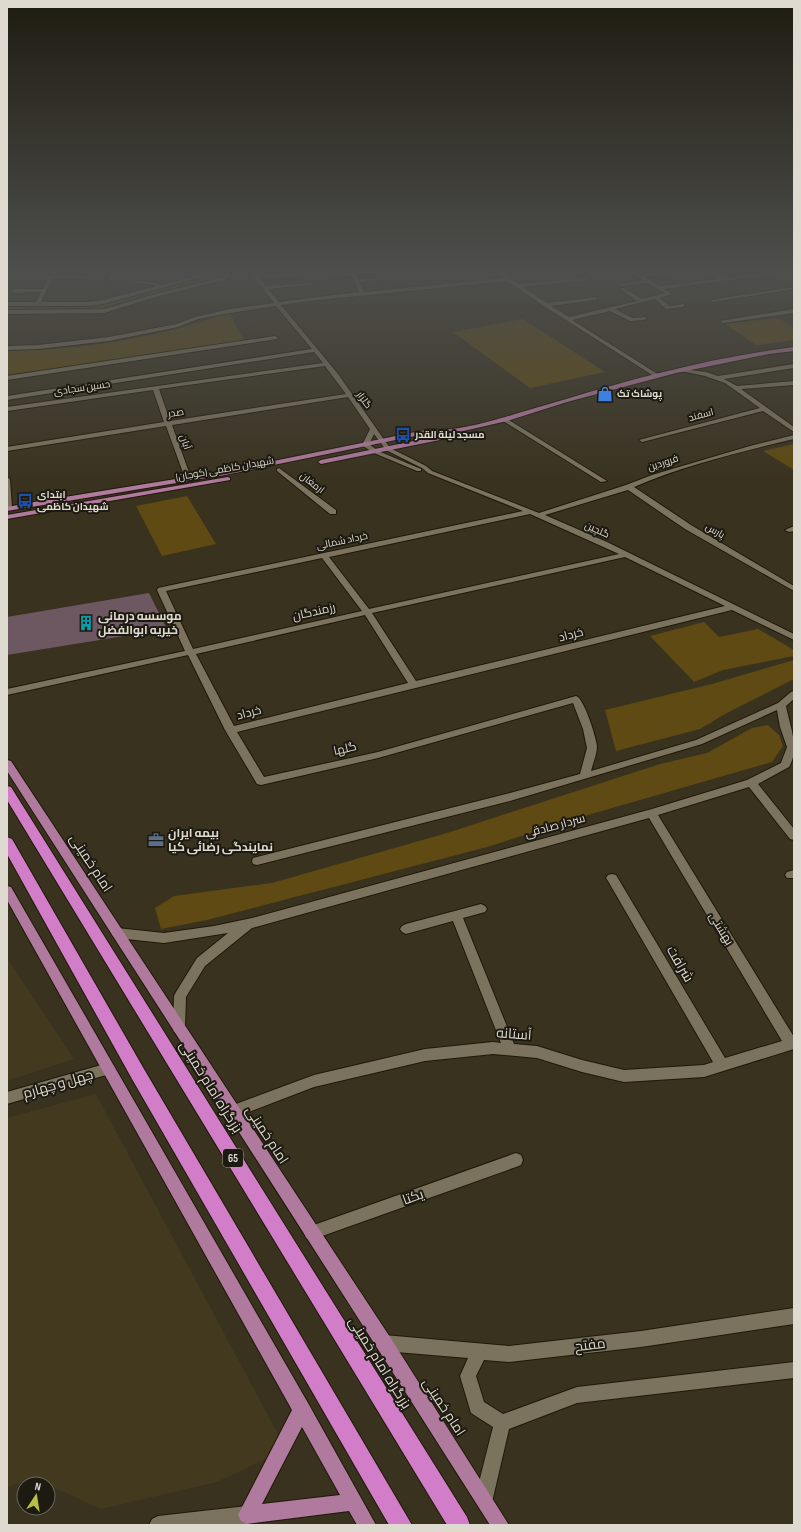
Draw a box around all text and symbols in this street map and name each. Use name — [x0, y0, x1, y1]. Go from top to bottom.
street label: حسین سجادی — [53, 378, 111, 398]
shop icon: پوشاک تک — [596, 385, 614, 403]
street label: گلزار — [353, 388, 374, 411]
place label: پوشاک تک — [617, 388, 663, 401]
street label: صدر — [166, 406, 185, 420]
street label: اسفند — [687, 406, 715, 424]
bus stop icon: مسجد لیلة القدر — [394, 426, 412, 444]
place label: مسجد لیلة القدر — [414, 429, 485, 441]
street label: آبان — [177, 433, 193, 451]
street label: فروردین — [646, 452, 680, 474]
street label: شهیدان کاظمی (کوجان) — [175, 454, 275, 484]
street label: ارمغان — [297, 470, 327, 496]
place label: ابتدای شهیدان کاظمی — [37, 489, 108, 513]
bus stop icon: ابتدای شهیدان کاظمی — [16, 492, 34, 510]
street label: گلچین — [583, 519, 611, 541]
street label: پارس — [703, 521, 727, 541]
street label: خرداد شمالی — [315, 530, 369, 552]
street label: رزمندگان — [291, 600, 337, 624]
place label: موسسه درمانی خیریه ابوالفضل — [98, 609, 182, 638]
building icon: موسسه درمانی خیریه ابوالفضل — [77, 614, 95, 632]
street label: خرداد — [557, 625, 585, 645]
street label: خرداد — [235, 703, 263, 723]
street label: گلها — [332, 739, 358, 759]
street label: سردار صادقی — [523, 811, 587, 841]
place label: بیمه ایران نمایندگی رضائی کيا — [168, 826, 273, 855]
street label: امام خمینی — [65, 831, 116, 896]
office icon: بیمه ایران نمایندگی رضائی کيا — [147, 831, 165, 849]
street label: بهشتی — [705, 910, 737, 948]
street label: شرافت — [663, 943, 697, 985]
street label: آستانه — [496, 1024, 532, 1044]
street label: بزرگراه امام خمینی — [175, 1038, 246, 1137]
street label: چهل و چهارم — [21, 1066, 95, 1103]
street label: امام خمینی — [241, 1103, 292, 1168]
road number: 65 — [223, 1149, 243, 1167]
street label: یکتا — [400, 1185, 426, 1209]
street label: بزرگراه امام خمینی — [344, 1314, 415, 1413]
street label: مفتح — [574, 1335, 606, 1355]
street label: امام خمینی — [418, 1375, 469, 1440]
north arrow — [16, 1476, 56, 1516]
text: N — [34, 1480, 42, 1494]

